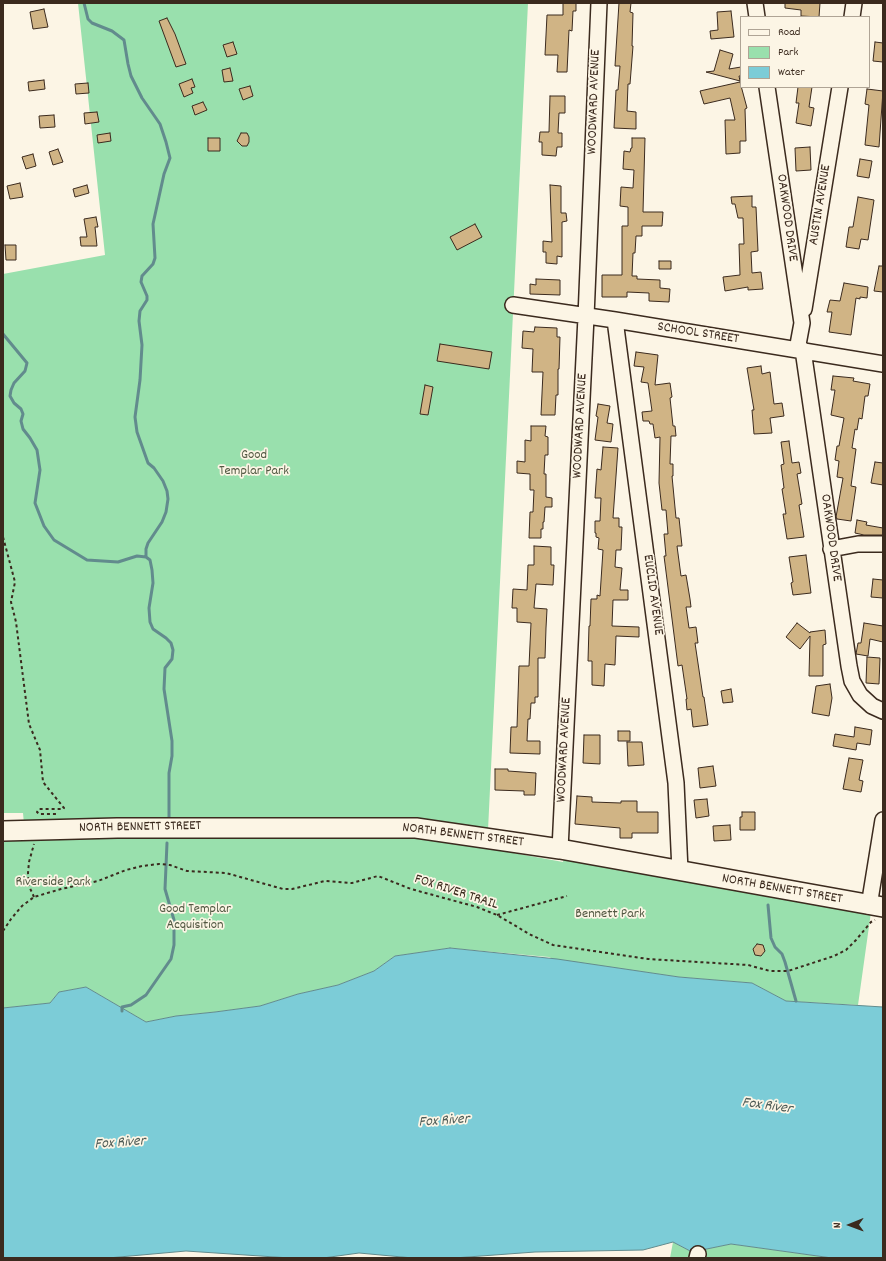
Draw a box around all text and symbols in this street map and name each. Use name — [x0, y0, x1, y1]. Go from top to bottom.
legend — [740, 16, 870, 88]
text: Road — [778, 24, 800, 41]
text: Park — [778, 44, 798, 61]
street label: WOODWARD AVENUE — [585, 49, 605, 155]
text: Water — [778, 64, 805, 81]
street label: AUSTIN AVENUE — [806, 163, 836, 247]
street label: OAKWOOD DRIVE — [772, 173, 800, 263]
street label: SCHOOL STREET — [656, 319, 740, 349]
street label: WOODWARD AVENUE — [570, 373, 592, 479]
park label: Good Templar Park — [219, 448, 289, 480]
street label: OAKWOOD DRIVE — [816, 493, 844, 583]
street label: EUCLID AVENUE — [638, 554, 666, 636]
street label: WOODWARD AVENUE — [554, 697, 576, 803]
street label: NORTH BENNETT STREET — [79, 819, 201, 837]
street label: NORTH BENNETT STREET — [401, 820, 525, 852]
street label: NORTH BENNETT STREET — [720, 871, 844, 909]
street label: FOX RIVER TRAIL — [412, 872, 500, 914]
park label: Riverside Park — [16, 875, 90, 891]
park label: Good Templar Acquisition — [159, 902, 231, 934]
park label: Bennett Park — [575, 907, 645, 923]
water label: Fox River — [741, 1095, 793, 1119]
water label: Fox River — [418, 1111, 470, 1133]
water label: Fox River — [94, 1133, 146, 1155]
north arrow — [830, 1205, 870, 1245]
text: N — [830, 1222, 846, 1228]

